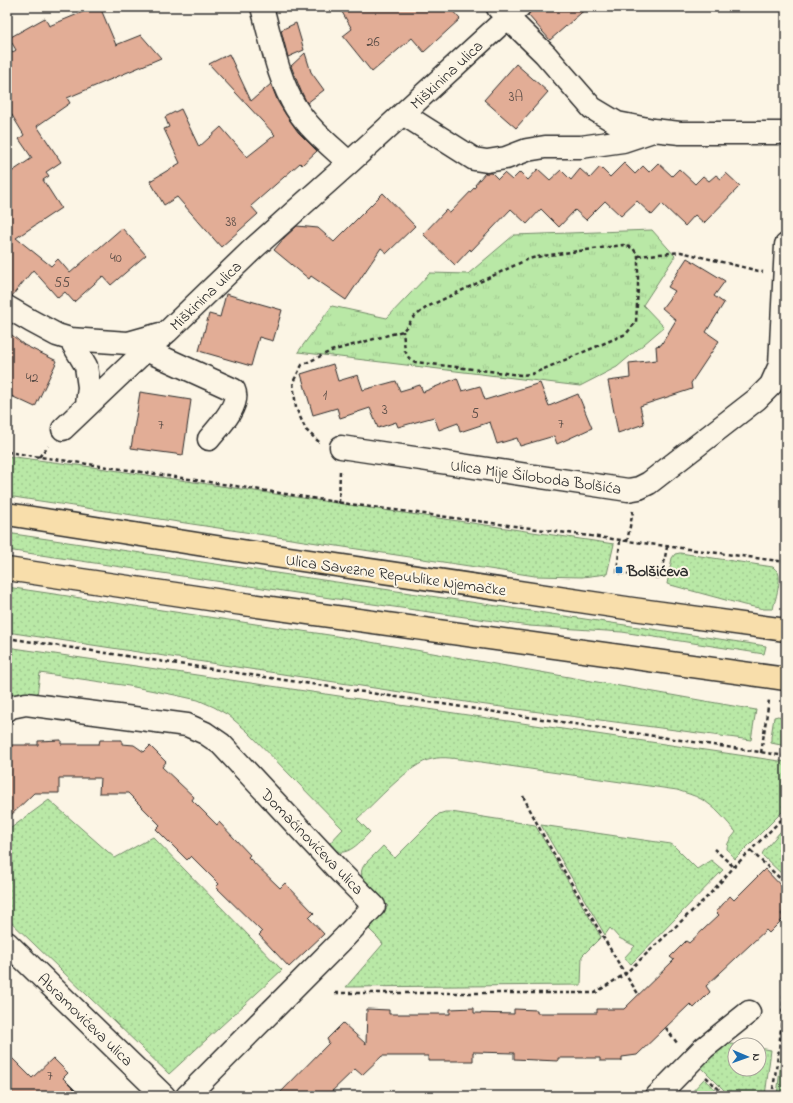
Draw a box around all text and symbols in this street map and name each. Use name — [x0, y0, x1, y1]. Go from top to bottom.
house number: 26 — [366, 32, 380, 53]
street label: Miškinina ulica — [405, 35, 489, 116]
house number: 3A — [509, 87, 523, 108]
house number: 38 — [225, 212, 237, 233]
house number: 40 — [110, 248, 122, 269]
street label: Miškinina ulica — [165, 256, 248, 337]
house number: 55 — [54, 273, 70, 294]
house number: 42 — [26, 368, 38, 389]
house number: 1 — [323, 385, 328, 406]
house number: 3 — [382, 400, 388, 421]
house number: 5 — [471, 404, 479, 425]
house number: 7 — [558, 414, 564, 435]
house number: 7 — [158, 415, 164, 436]
street label: Ulica Mije Šiloboda Bolšića — [449, 454, 623, 502]
street label: Ulica Savezne Republike Njemačke — [284, 549, 508, 603]
place label: Bolšićeva — [626, 560, 689, 584]
marker: Bolšićeva — [614, 565, 624, 575]
street label: Domaćinovićeva ulica — [254, 783, 369, 901]
street label: Abramovićeva ulica — [31, 968, 138, 1073]
north arrow — [727, 1037, 767, 1077]
text: N — [748, 1053, 764, 1061]
house number: 7 — [47, 1066, 53, 1087]

